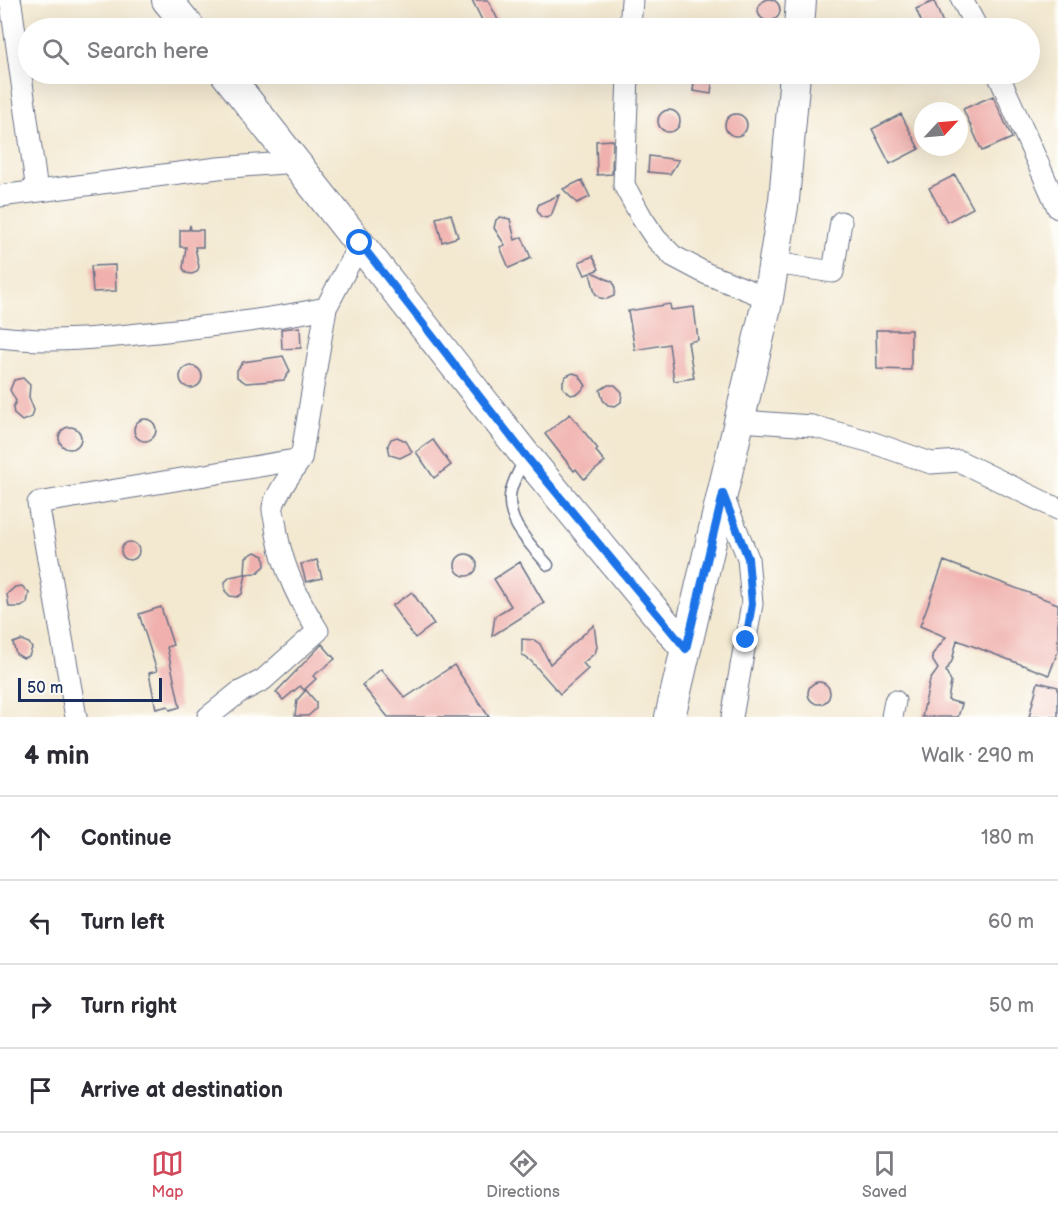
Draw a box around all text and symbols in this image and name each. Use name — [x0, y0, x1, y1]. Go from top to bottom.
search box — [18, 18, 1040, 84]
icon: search — [39, 35, 72, 68]
text: Search here — [87, 38, 209, 65]
north arrow — [914, 102, 968, 156]
route start — [346, 229, 372, 255]
route end — [732, 626, 758, 652]
scale bar — [18, 675, 162, 702]
text: 50 m — [27, 679, 63, 698]
text: 4 min — [24, 741, 89, 772]
text: Walk · 290 m — [921, 744, 1034, 768]
icon: ahead — [24, 822, 57, 855]
text: Continue — [81, 825, 171, 852]
text: 180 m — [981, 826, 1034, 850]
icon: left — [24, 906, 57, 939]
text: Turn left — [81, 909, 165, 936]
text: 60 m — [988, 910, 1034, 934]
icon: right — [24, 990, 57, 1023]
text: Turn right — [81, 993, 177, 1020]
text: 50 m — [989, 994, 1034, 1018]
icon: arrive — [24, 1074, 57, 1107]
text: Arrive at destination — [81, 1077, 283, 1104]
tab: Map — [151, 1147, 184, 1202]
tab: Directions — [486, 1147, 560, 1202]
tab: Saved — [862, 1147, 907, 1202]

